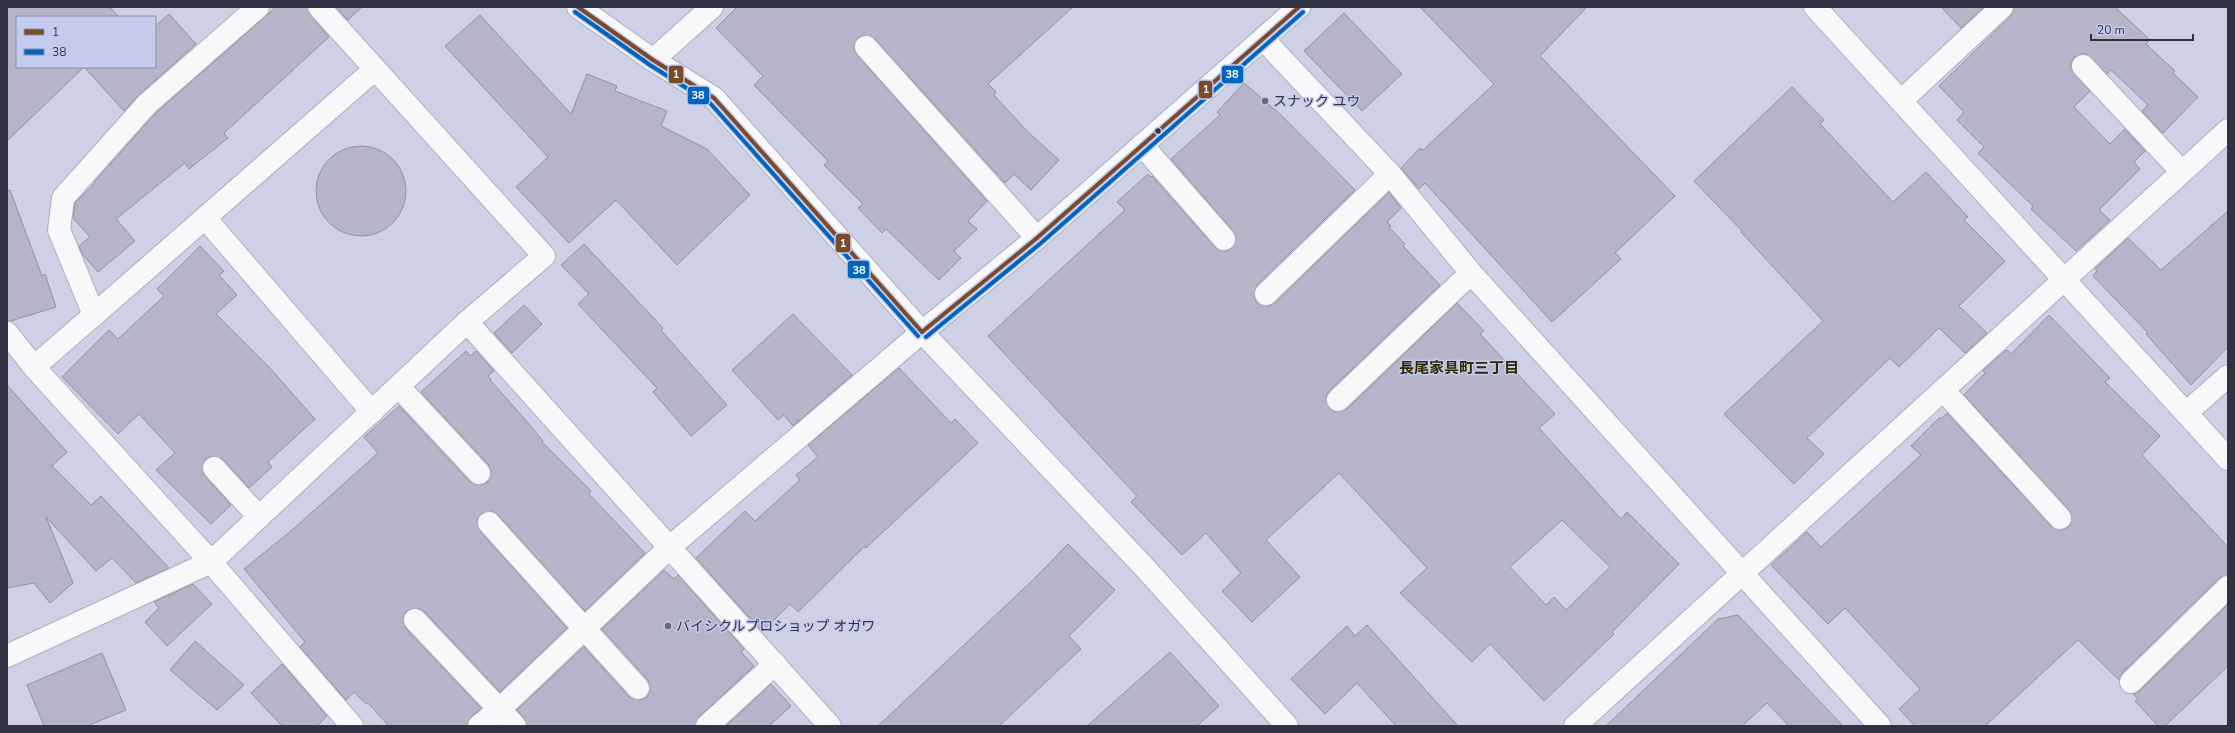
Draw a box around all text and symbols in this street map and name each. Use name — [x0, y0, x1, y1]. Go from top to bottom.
legend — [16, 16, 156, 68]
scale bar — [2091, 16, 2193, 42]
text: 20 m — [2097, 22, 2125, 38]
text: 1 — [52, 24, 59, 40]
text: 38 — [52, 44, 66, 60]
line badge: 1 — [668, 65, 684, 84]
line badge: 38 — [1221, 65, 1244, 84]
text: 1 — [673, 67, 679, 82]
text: 38 — [1225, 67, 1239, 82]
line badge: 1 — [1198, 80, 1213, 99]
text: 1 — [1203, 82, 1209, 97]
line badge: 38 — [687, 86, 710, 105]
text: 38 — [691, 88, 705, 103]
place label: スナック ユウ — [1273, 92, 1361, 111]
marker: スナック ユウ — [1260, 96, 1270, 106]
unlabelled marker — [1153, 126, 1163, 136]
line badge: 1 — [835, 233, 851, 253]
text: 1 — [840, 236, 846, 251]
line badge: 38 — [847, 260, 870, 279]
text: 38 — [852, 263, 866, 278]
district label: 長尾家具町三丁目 — [1399, 358, 1519, 378]
place label: バイシクルプロショップ オガワ — [676, 617, 875, 636]
marker: バイシクルプロショップ オガワ — [663, 621, 673, 631]

